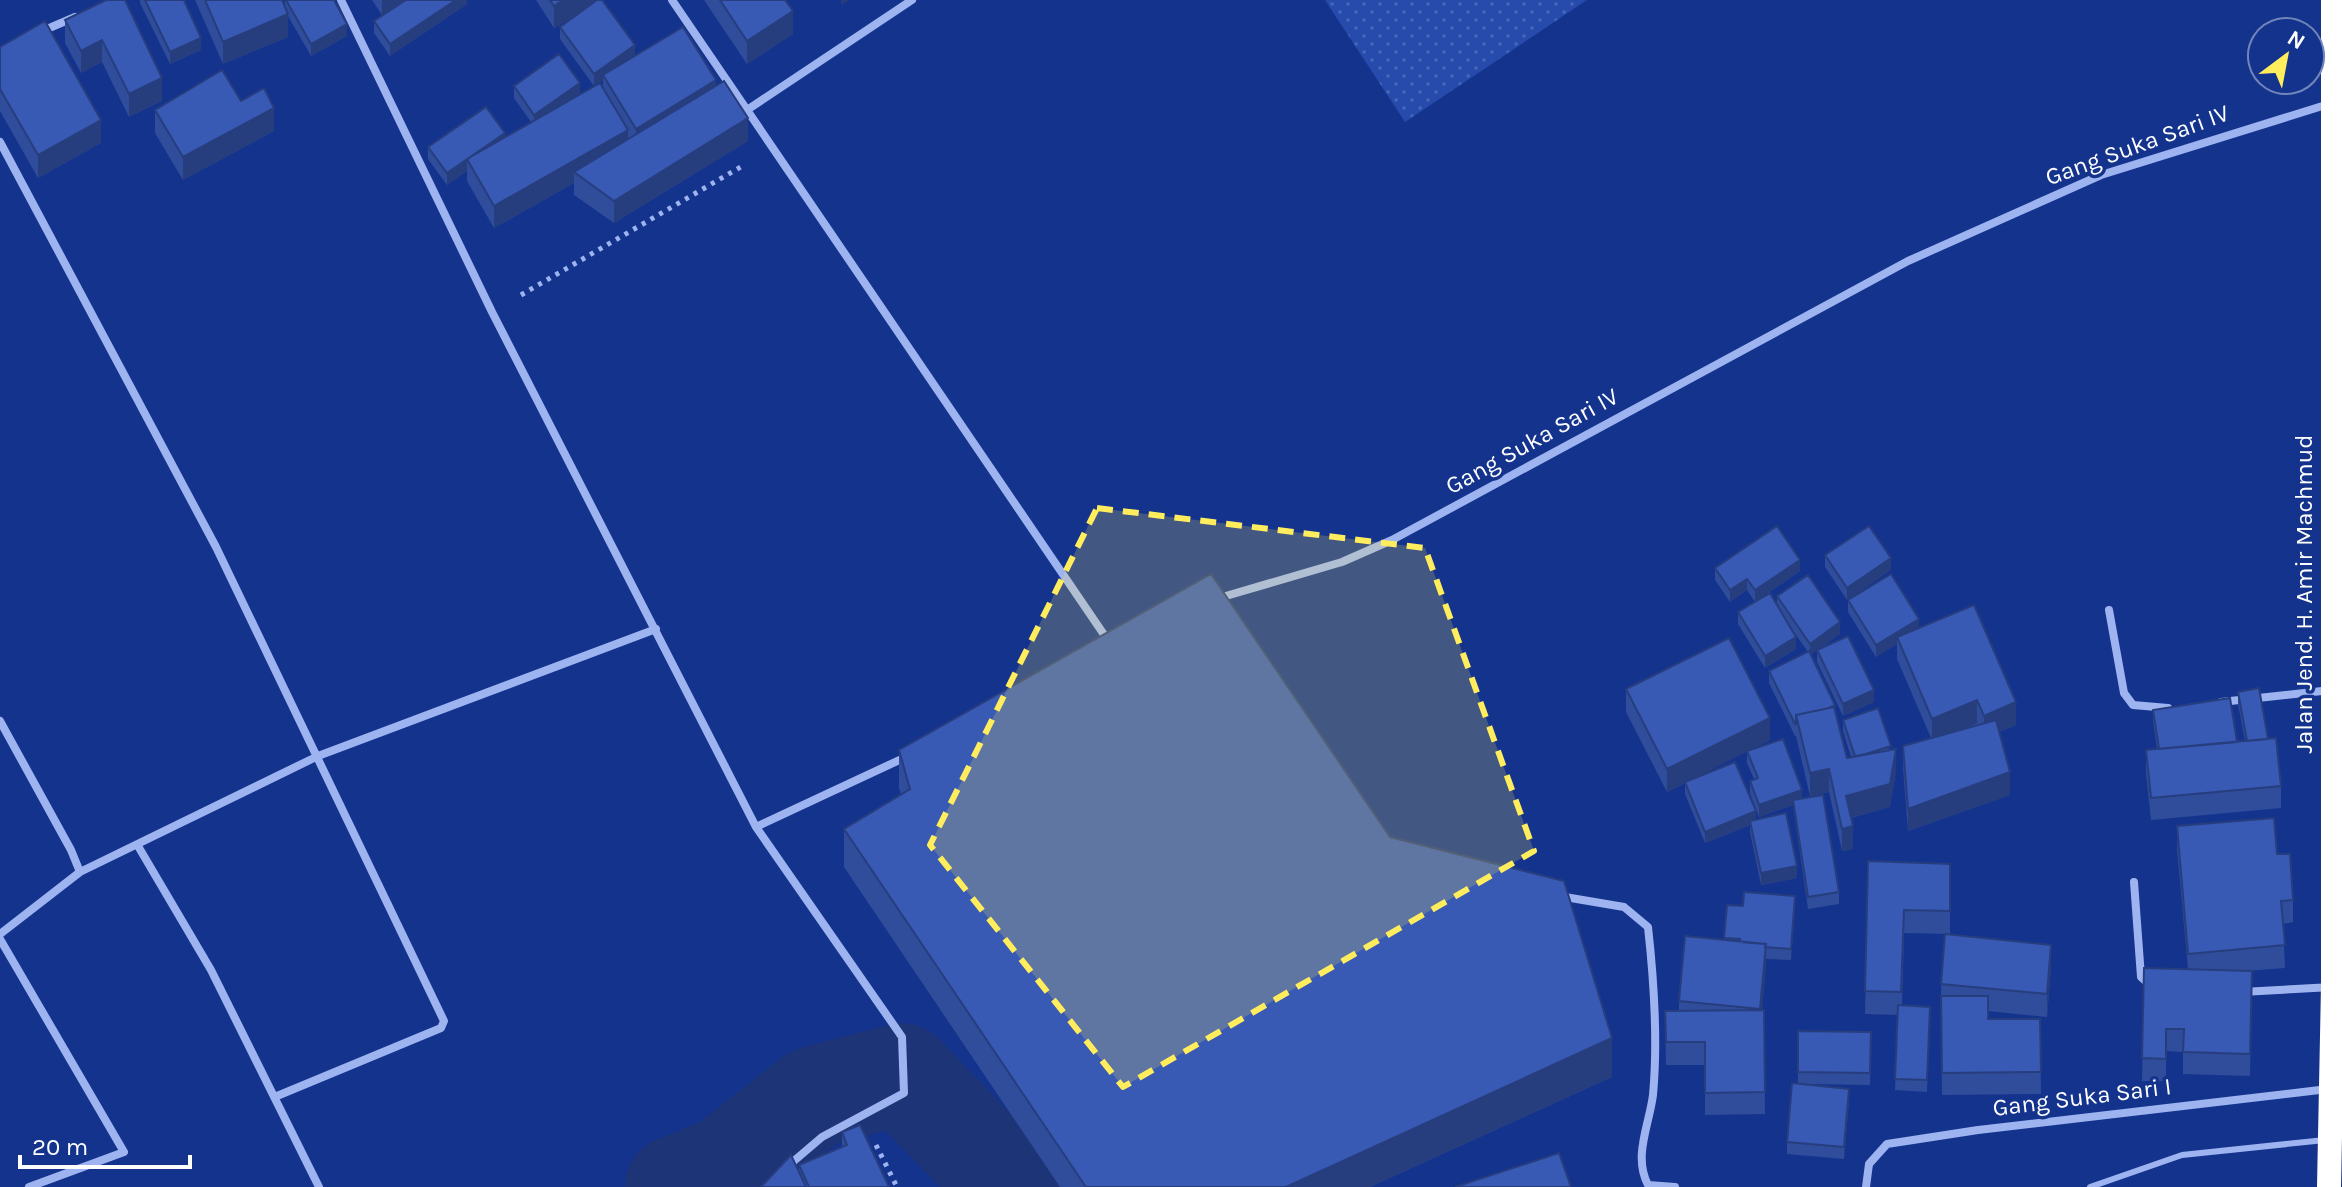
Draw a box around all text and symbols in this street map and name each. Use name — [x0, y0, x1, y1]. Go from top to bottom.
north arrow — [2246, 16, 2326, 96]
text: N — [2282, 25, 2310, 55]
street label: Gang Suka Sari IV — [2041, 99, 2233, 191]
street label: Gang Suka Sari IV — [1441, 382, 1624, 500]
street label: Jalan Jend. H. Amir Machmud — [2290, 434, 2318, 754]
street label: Gang Suka Sari I — [1991, 1072, 2173, 1122]
scale bar — [20, 1119, 190, 1169]
text: 20 m — [32, 1133, 88, 1161]

